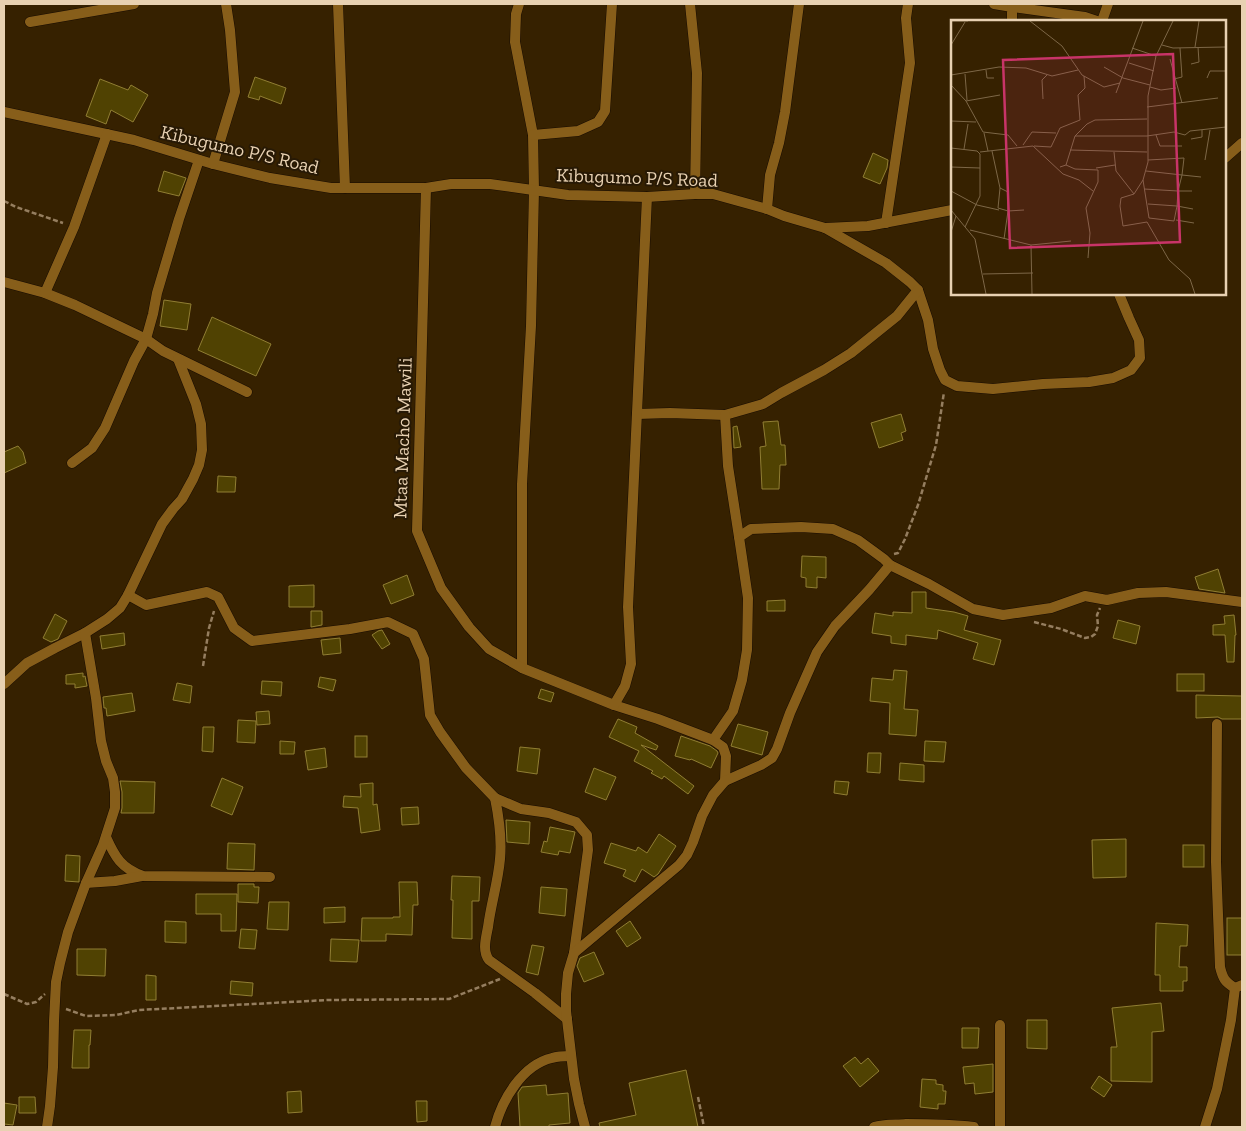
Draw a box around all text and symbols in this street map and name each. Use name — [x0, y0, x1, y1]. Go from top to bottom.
inset map — [951, 20, 1226, 295]
street label: Kibugumo P/S Road — [158, 120, 322, 179]
street label: Kibugumo P/S Road — [556, 163, 719, 192]
street label: Mtaa Macho Mawili — [388, 357, 417, 519]

